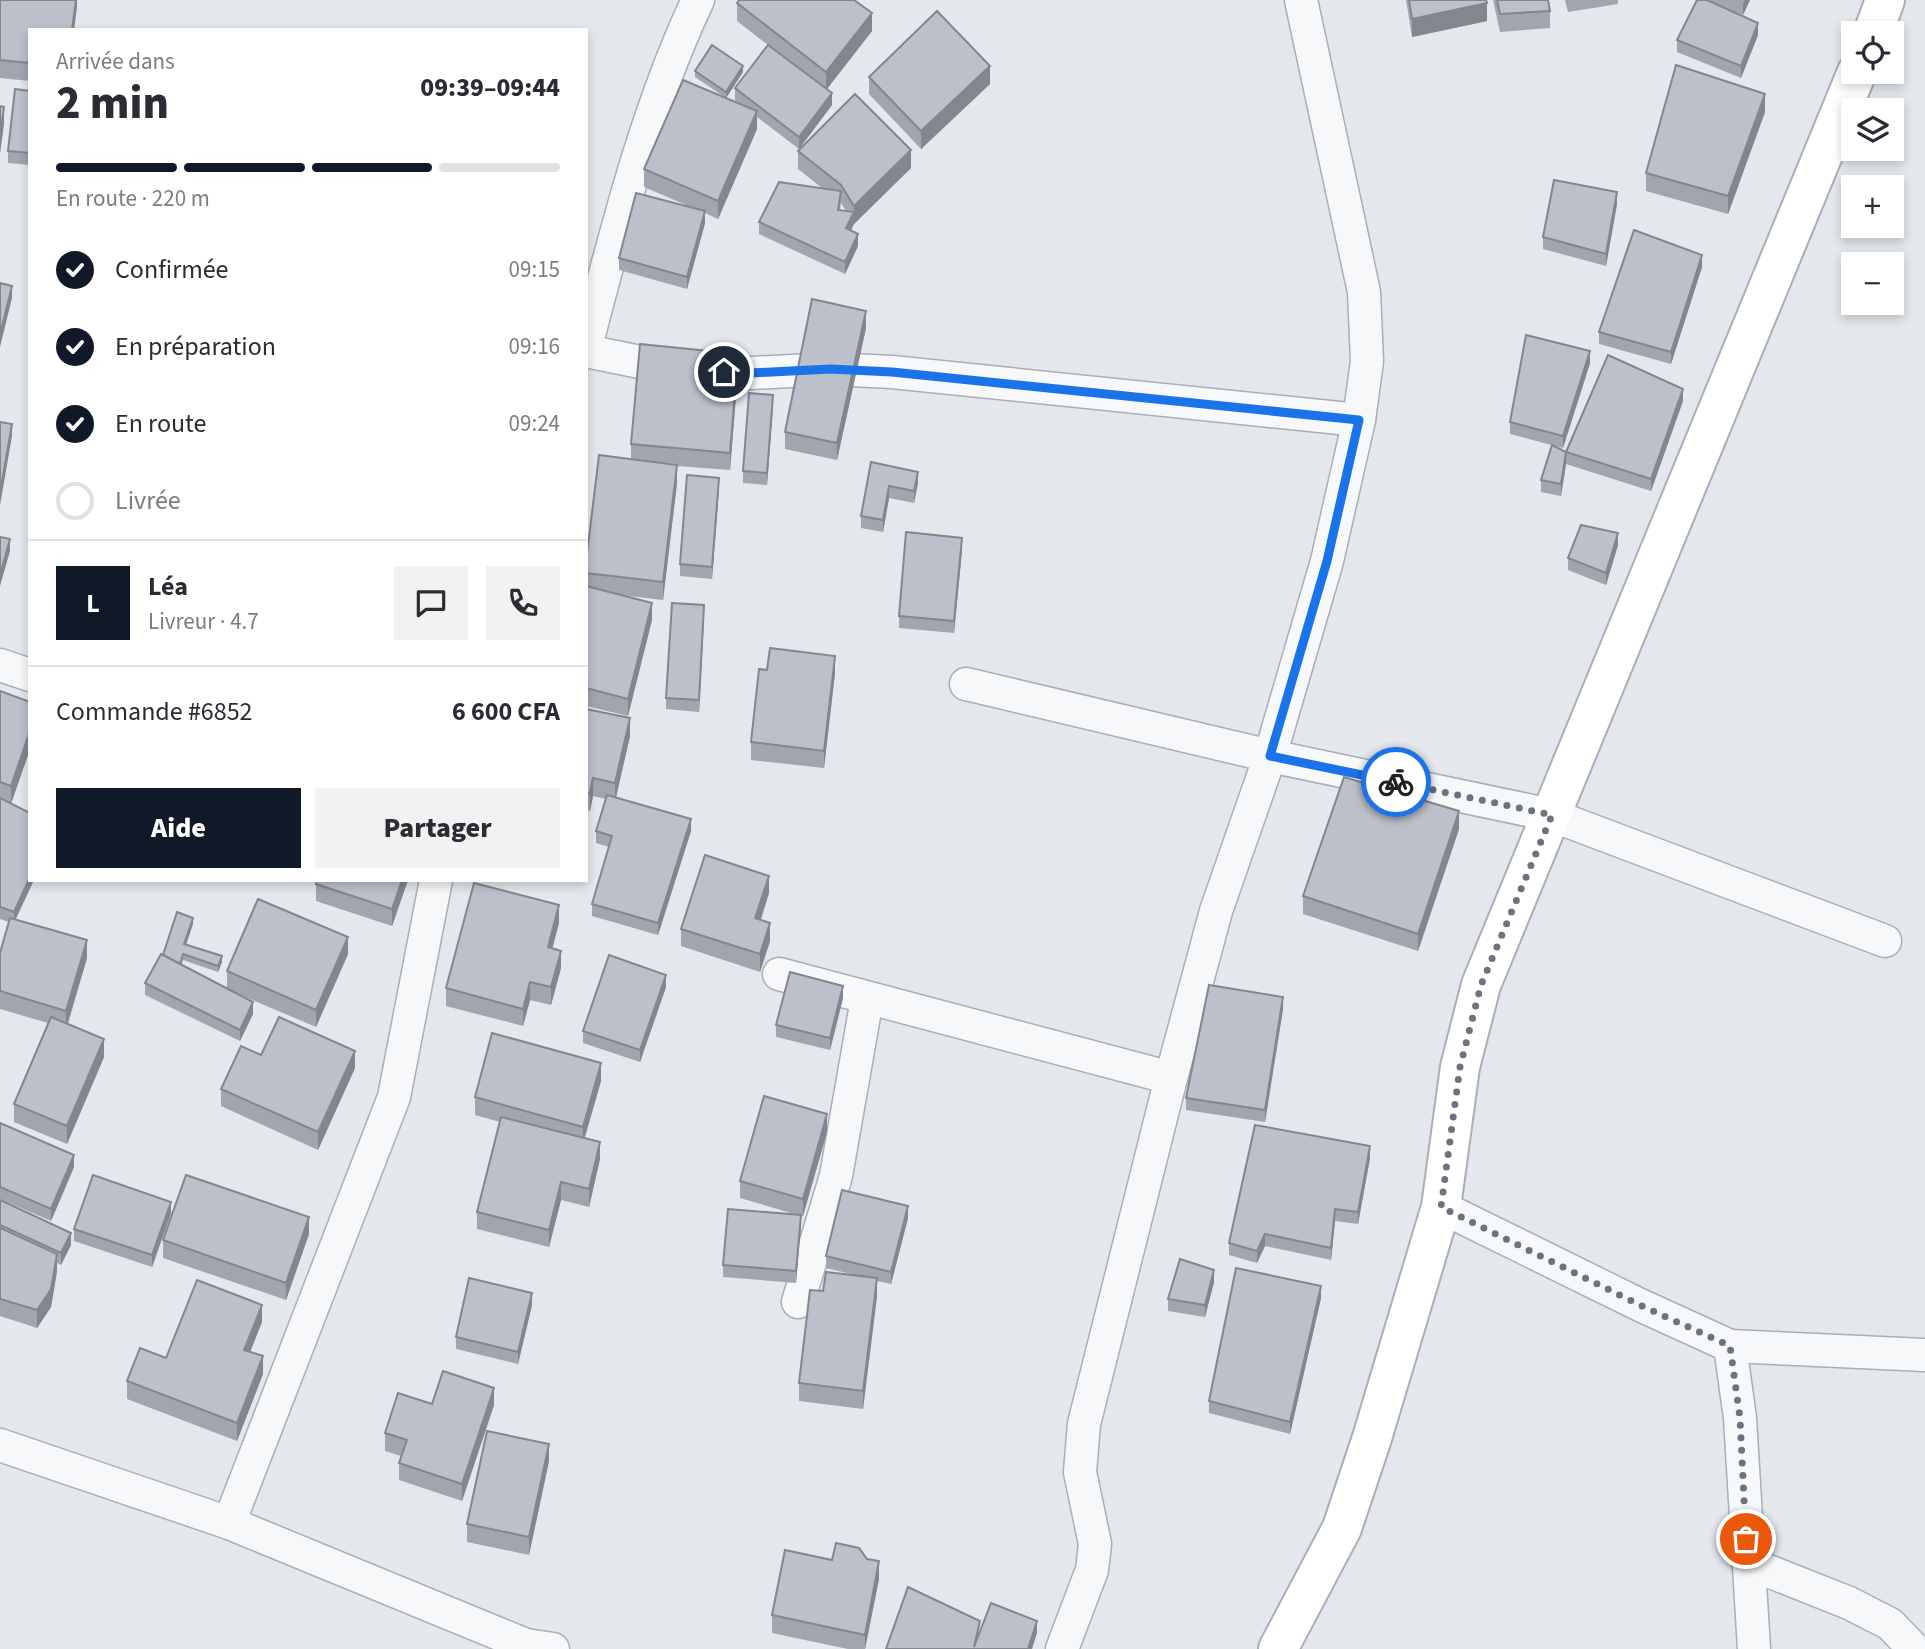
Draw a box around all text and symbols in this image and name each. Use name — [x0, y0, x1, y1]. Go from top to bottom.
map controls — [1841, 21, 1904, 315]
button: locate — [1841, 21, 1904, 84]
text: Arrivée dans — [56, 45, 175, 78]
text: 09:39–09:44 — [420, 69, 560, 106]
text: 2 min — [56, 71, 169, 136]
button: layers — [1841, 98, 1904, 161]
button: + — [1841, 175, 1904, 238]
text: En route · 220 m — [56, 182, 210, 215]
icon: check — [56, 251, 94, 289]
text: Confirmée — [115, 251, 229, 288]
button: − — [1841, 252, 1904, 315]
text: 09:15 — [509, 253, 560, 286]
icon: check — [56, 328, 94, 366]
text: En préparation — [115, 328, 276, 365]
text: 09:16 — [509, 330, 560, 363]
pin — [694, 342, 754, 402]
icon: home — [705, 353, 743, 391]
icon: check — [56, 405, 94, 443]
text: En route — [115, 405, 206, 442]
text: 09:24 — [509, 407, 560, 440]
text: Livrée — [115, 482, 181, 519]
button: chat — [394, 566, 468, 640]
button: phone — [486, 566, 560, 640]
text: Léa — [148, 568, 188, 605]
text: L — [86, 585, 100, 622]
text: Livreur · 4.7 — [148, 605, 259, 638]
text: Commande #6852 — [56, 693, 253, 730]
text: 6 600 CFA — [452, 693, 560, 730]
courier — [1361, 747, 1431, 817]
icon: bike — [1377, 763, 1415, 801]
button: Aide — [56, 788, 301, 868]
button: Partager — [315, 788, 560, 868]
pin — [1716, 1509, 1776, 1569]
icon: bag — [1727, 1520, 1765, 1558]

